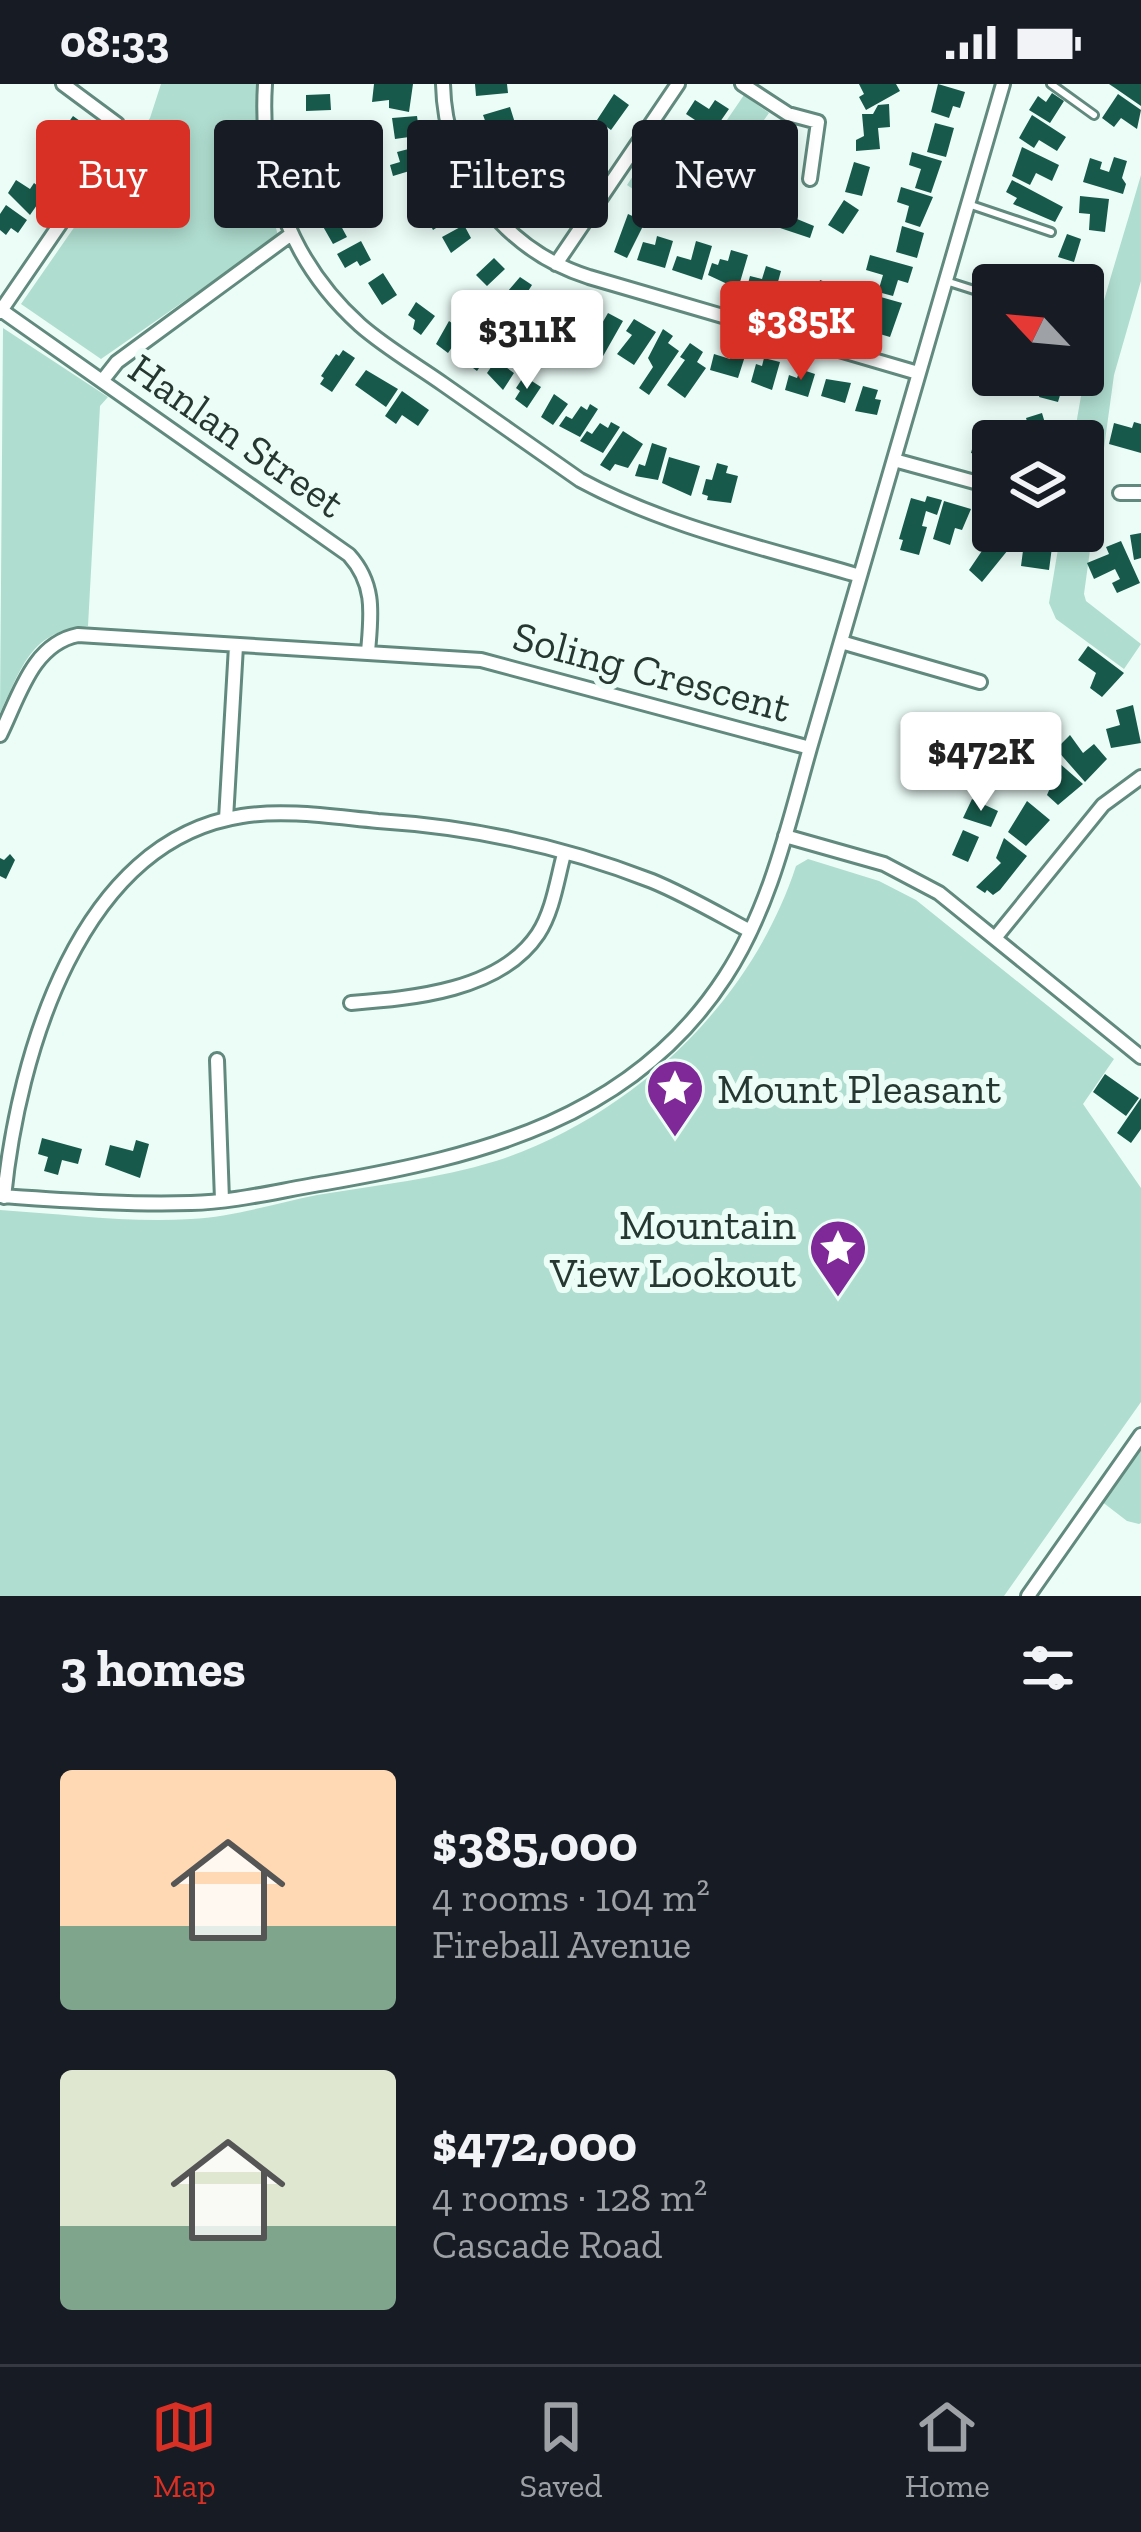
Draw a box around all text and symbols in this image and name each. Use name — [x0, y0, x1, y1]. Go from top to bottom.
text: 08:33 — [60, 15, 169, 69]
chip: Buy — [36, 120, 190, 228]
chip: Rent — [214, 120, 383, 228]
chip: Filters — [407, 120, 608, 228]
chip: New — [632, 120, 798, 228]
north arrow — [972, 264, 1104, 396]
map controls — [972, 264, 1104, 552]
pin: $385K — [717, 281, 885, 383]
pin: $311K — [443, 290, 611, 392]
text: $385K — [747, 296, 855, 343]
text: $311K — [478, 305, 576, 352]
street label: Hanlan Street — [119, 342, 355, 529]
button: layers — [972, 420, 1104, 552]
street label: Soling Crescent — [508, 610, 797, 733]
pin: $472K — [897, 712, 1065, 814]
text: $472K — [927, 727, 1035, 774]
place icon: Mount Pleasant — [644, 1057, 706, 1139]
place label: Mount Pleasant — [717, 1063, 1001, 1114]
place label: Mountain View Lookout — [549, 1199, 796, 1298]
place icon: Mountain View Lookout — [807, 1217, 869, 1299]
icon: filters — [1015, 1635, 1081, 1701]
text: 3 homes — [60, 1638, 246, 1699]
text: $385,000 — [432, 1813, 638, 1874]
icon: home — [156, 1818, 300, 1962]
text: 4 rooms · 104 m² — [432, 1874, 710, 1921]
text: Fireball Avenue — [432, 1921, 691, 1968]
text: $472,000 — [432, 2113, 637, 2174]
icon: home — [156, 2118, 300, 2262]
text: 4 rooms · 128 m² — [432, 2174, 707, 2221]
text: Cascade Road — [432, 2221, 662, 2268]
tab: Map — [151, 2394, 217, 2505]
tab: Saved — [520, 2394, 602, 2505]
tab: Home — [905, 2394, 990, 2505]

